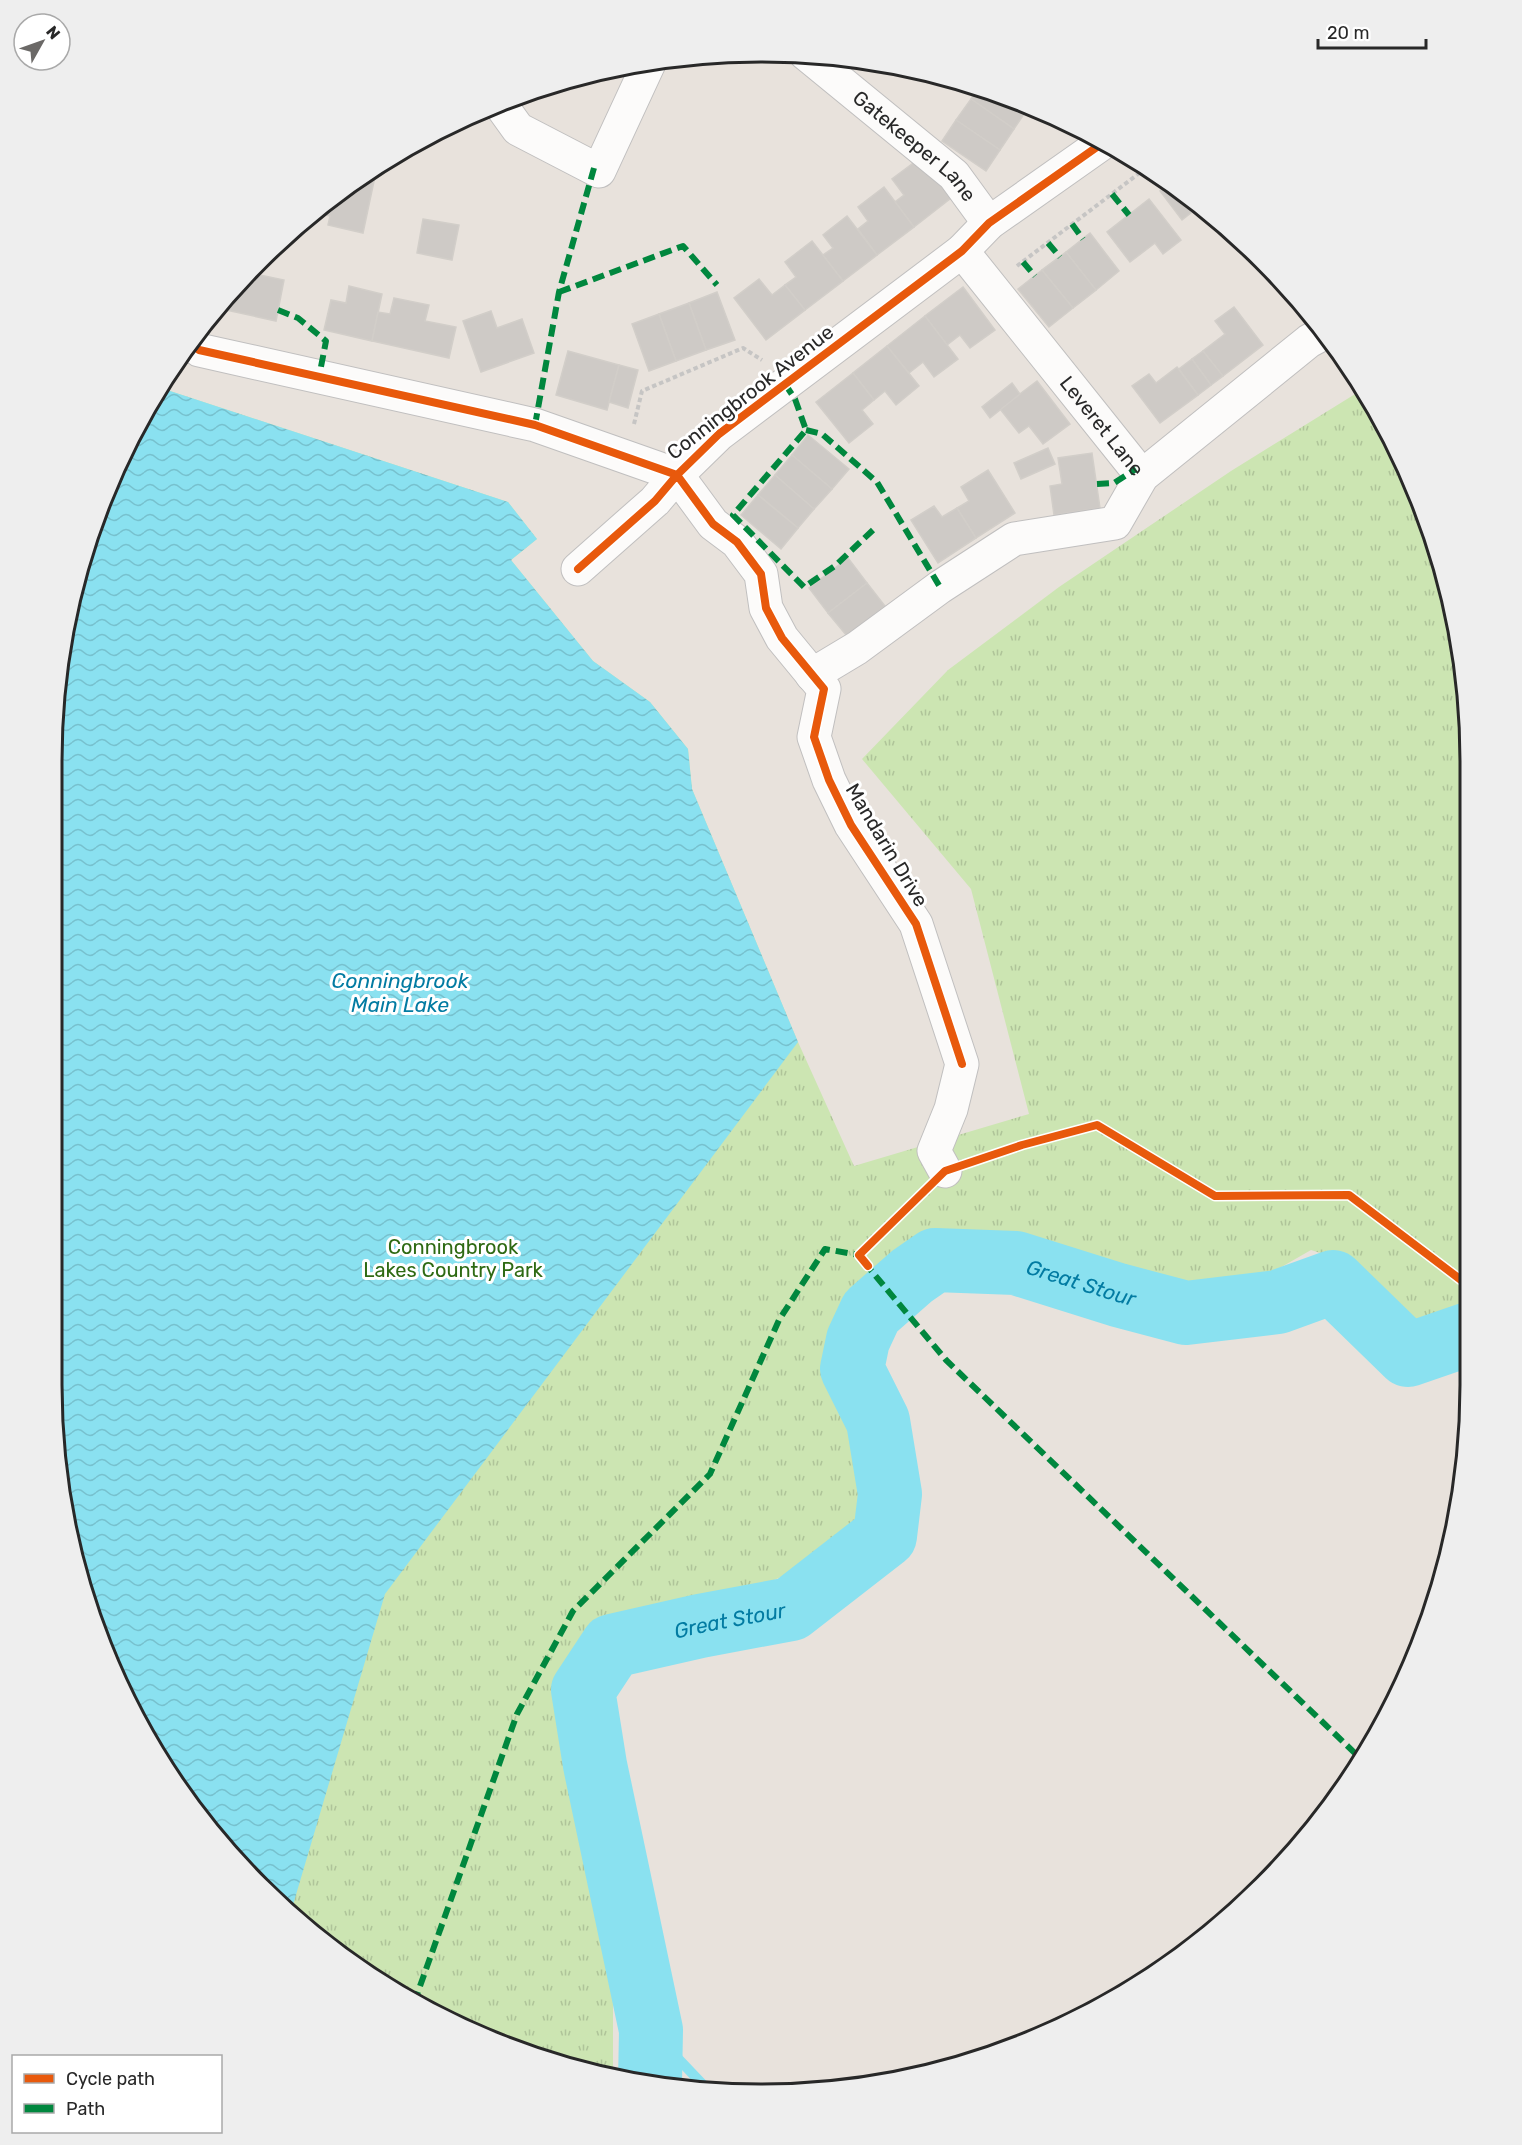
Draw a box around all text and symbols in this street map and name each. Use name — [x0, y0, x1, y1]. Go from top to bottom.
north arrow — [12, 12, 72, 72]
scale bar — [1318, 12, 1426, 50]
text: N — [42, 22, 64, 43]
text: 20 m — [1327, 22, 1369, 44]
street label: Gatekeeper Lane — [848, 85, 981, 206]
street label: Conningbrook Avenue — [662, 320, 838, 464]
street label: Leveret Lane — [1055, 371, 1149, 481]
street label: Mandarin Drive — [841, 779, 933, 911]
water label: Conningbrook Main Lake — [332, 968, 470, 1017]
park label: Conningbrook Lakes Country Park — [363, 1235, 544, 1282]
water label: Great Stour — [1023, 1254, 1140, 1311]
water label: Great Stour — [671, 1597, 789, 1644]
legend — [12, 2055, 222, 2133]
text: Cycle path — [66, 2068, 155, 2090]
text: Path — [66, 2098, 105, 2120]

